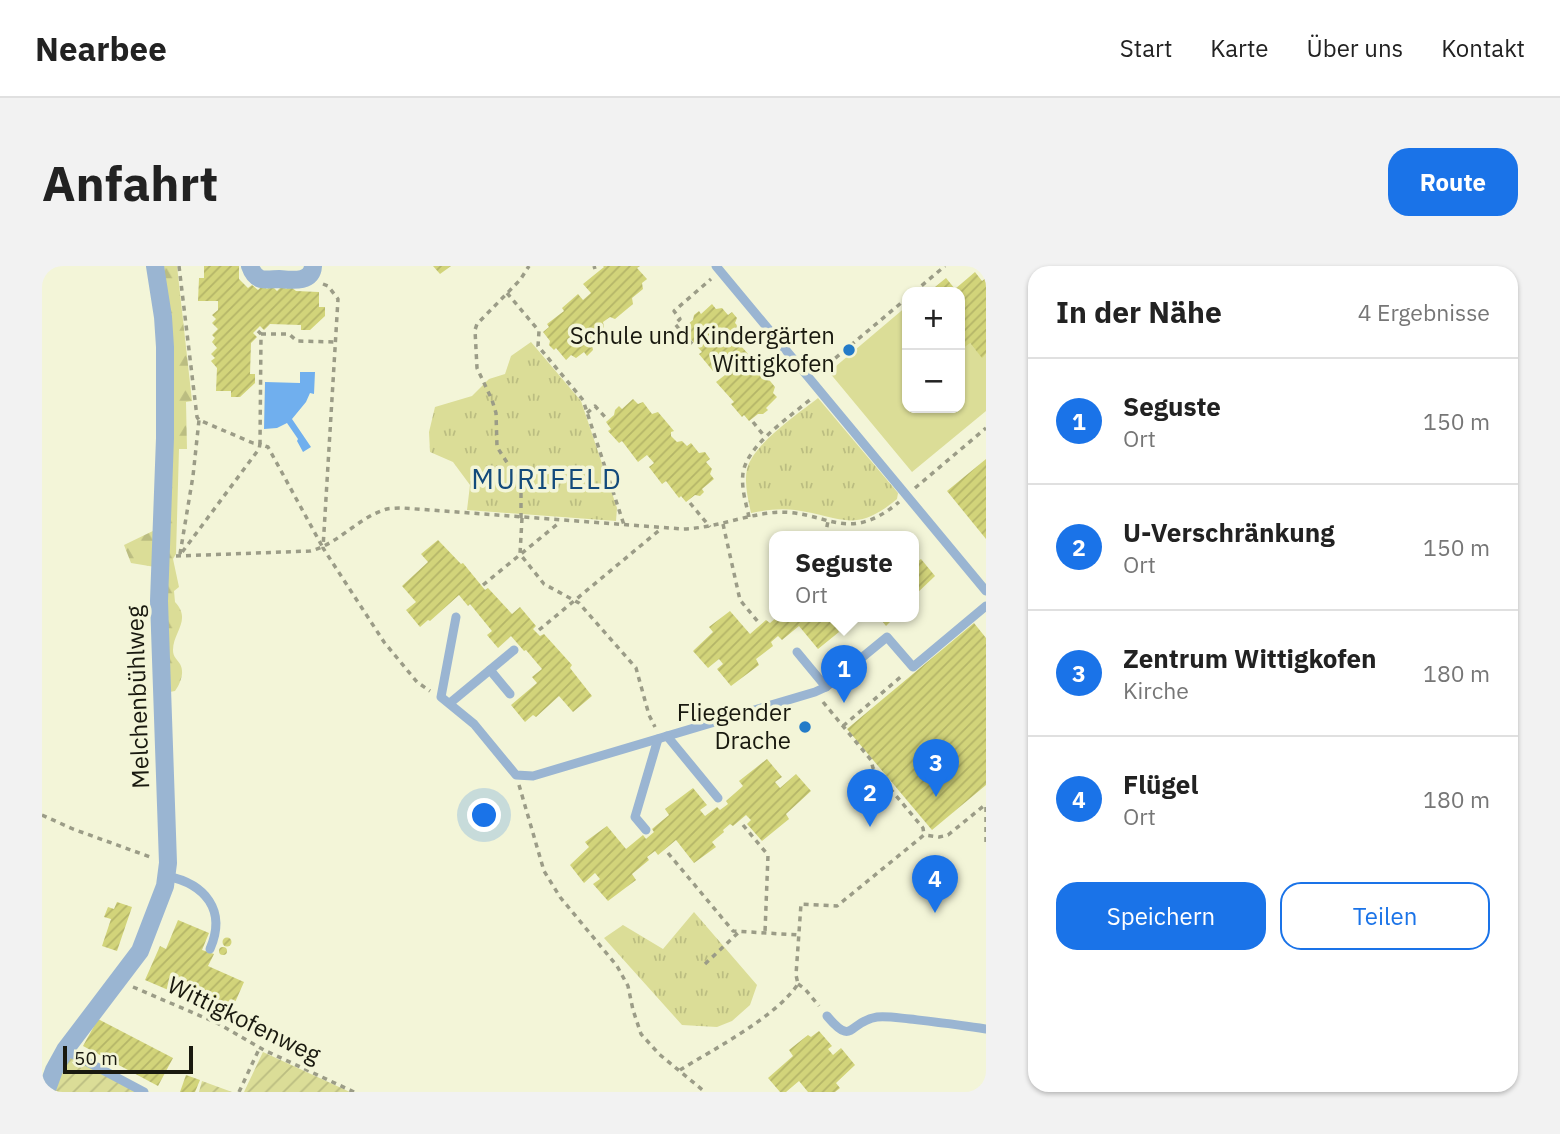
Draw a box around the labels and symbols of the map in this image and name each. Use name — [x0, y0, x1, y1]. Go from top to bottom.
place label: Schule und Kindergärten Wittigkofen — [570, 319, 835, 379]
marker: Schule und Kindergärten Wittigkofen — [841, 342, 857, 358]
district label: MURIFELD — [471, 460, 623, 497]
street label: Melchenbühlweg — [118, 604, 156, 789]
pin: 1 — [821, 645, 867, 703]
place label: Fliegender Drache — [677, 696, 791, 756]
marker: Fliegender Drache — [797, 719, 813, 735]
pin: 3 — [913, 739, 959, 797]
pin: 2 — [847, 769, 893, 827]
your location — [467, 798, 501, 832]
pin: 4 — [912, 855, 958, 913]
street label: Wittigkofenweg — [162, 968, 327, 1070]
scale bar — [63, 1043, 192, 1075]

